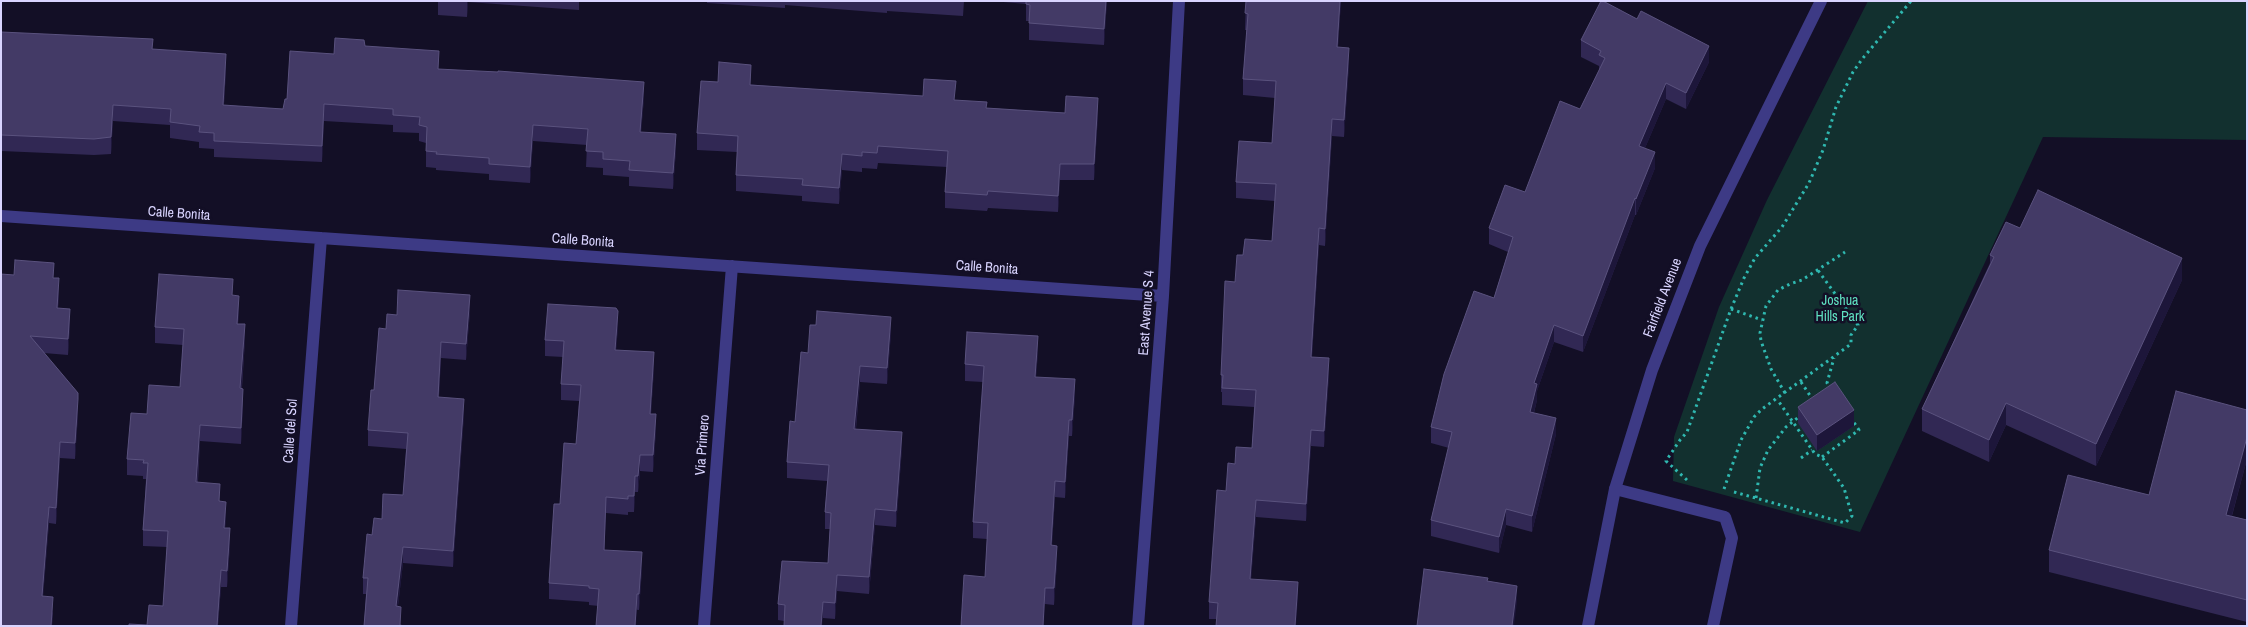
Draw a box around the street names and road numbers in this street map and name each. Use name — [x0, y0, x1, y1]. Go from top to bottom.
street label: Calle Bonita — [147, 203, 211, 225]
street label: Calle Bonita — [551, 230, 615, 252]
street label: Fairfield Avenue — [1640, 256, 1686, 340]
street label: Calle Bonita — [955, 257, 1019, 279]
street label: East Avenue S 4 — [1136, 270, 1158, 356]
street label: Calle del Sol — [280, 398, 302, 464]
street label: Via Primero — [692, 414, 714, 476]

